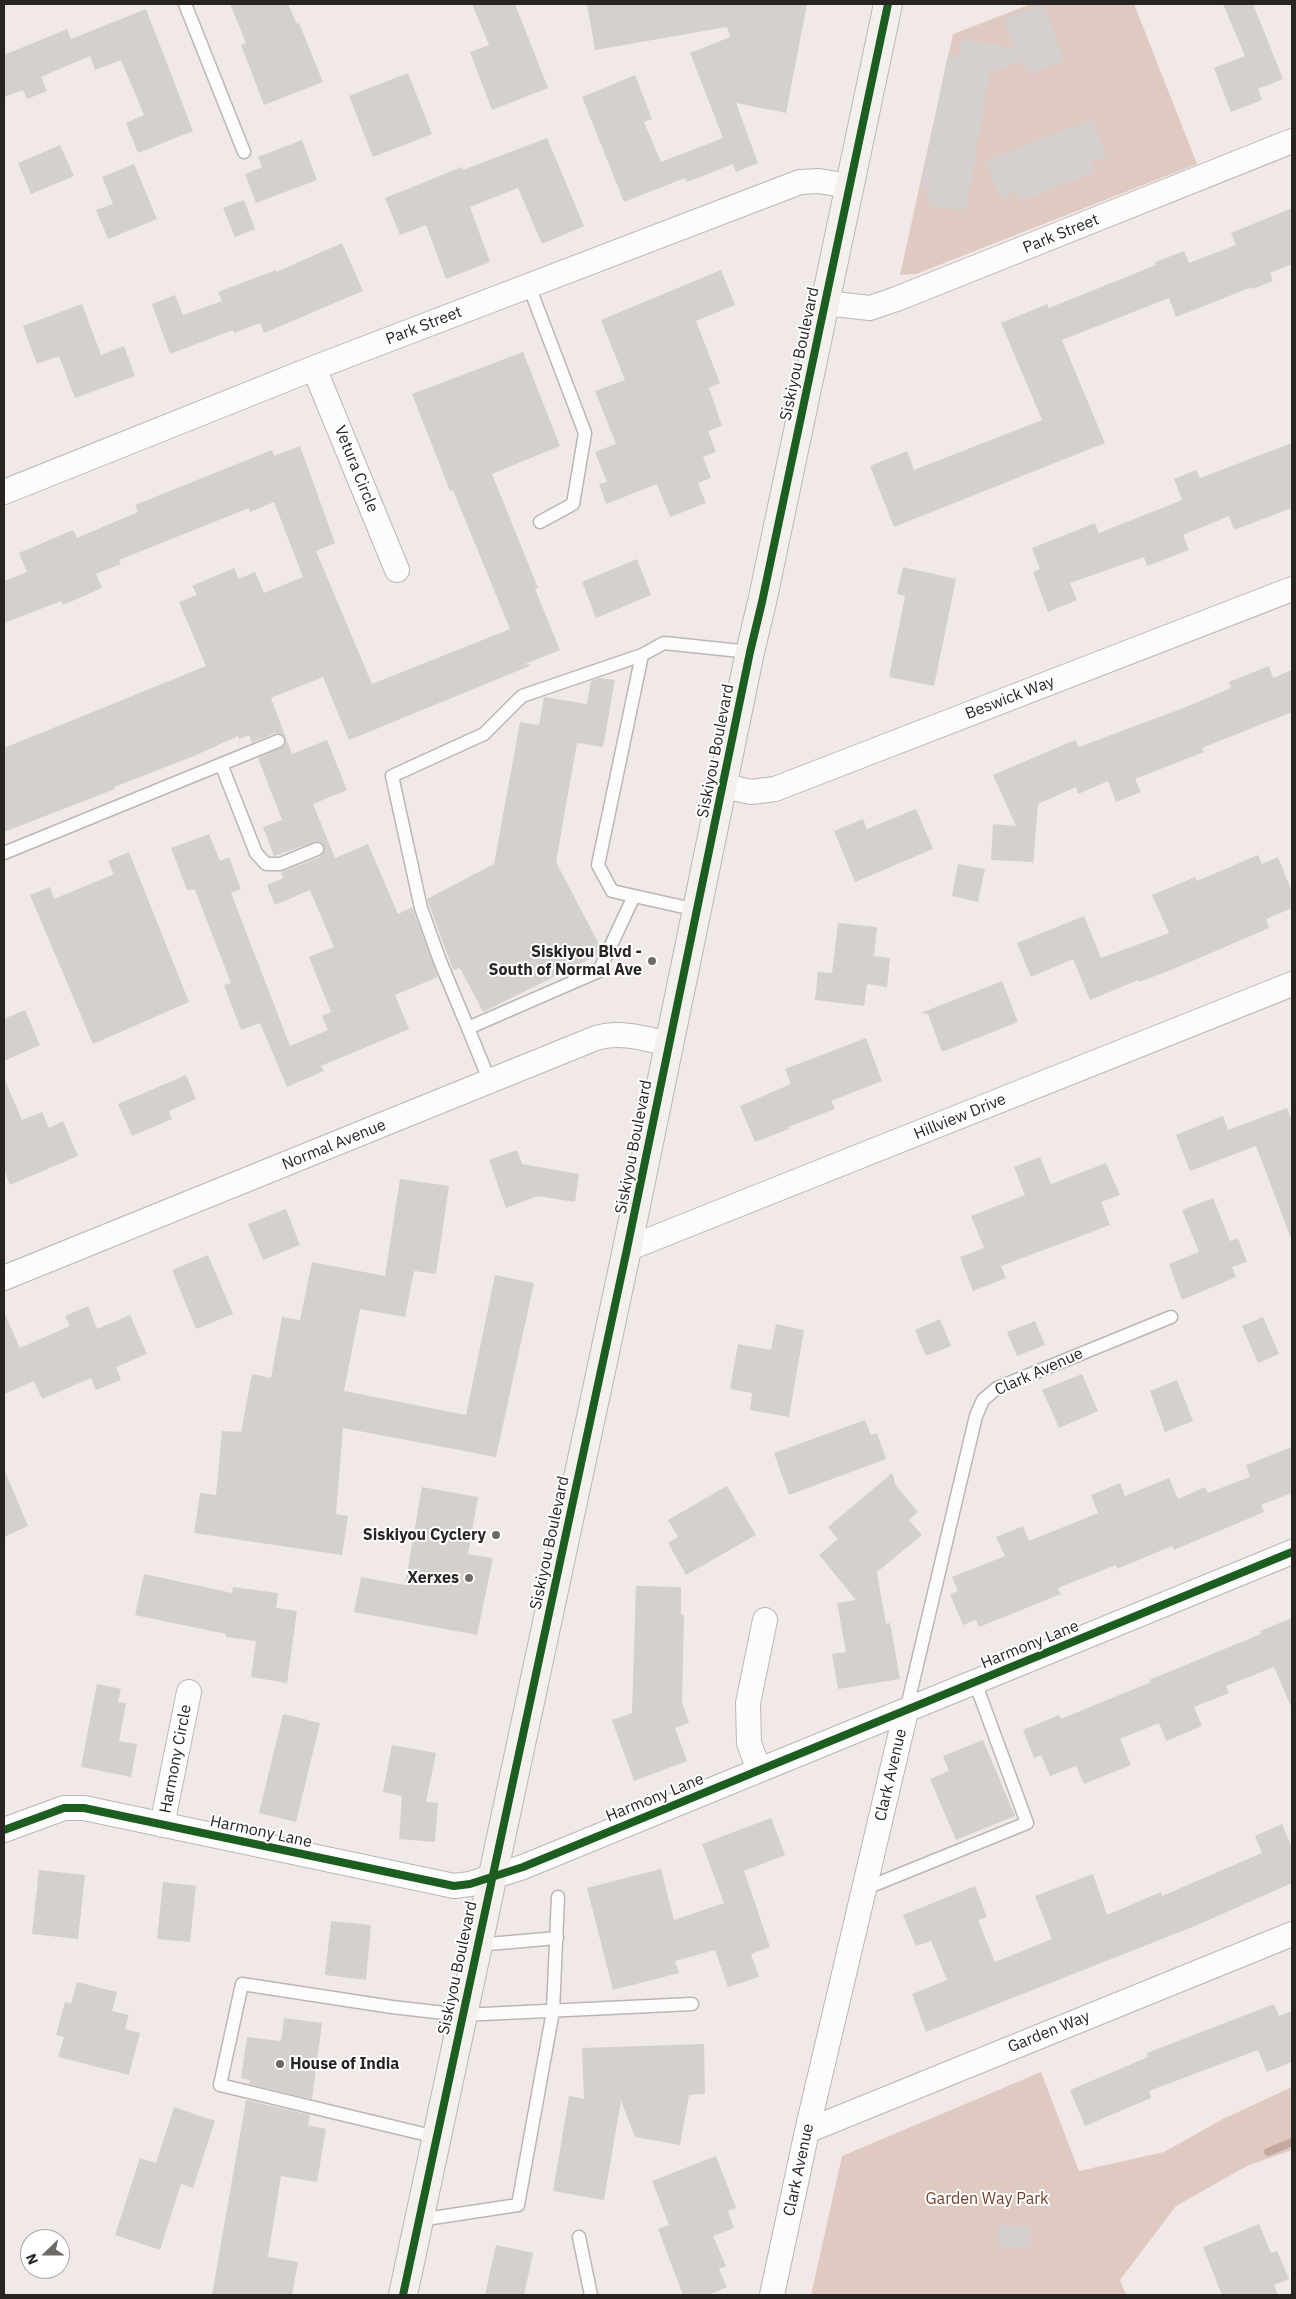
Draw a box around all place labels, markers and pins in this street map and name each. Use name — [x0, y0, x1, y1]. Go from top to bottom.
place label: Siskiyou Blvd - South of Normal Ave — [488, 942, 642, 980]
marker: Siskiyou Blvd - South of Normal Ave — [646, 955, 658, 967]
place label: Siskiyou Cyclery — [363, 1525, 486, 1545]
marker: Siskiyou Cyclery — [490, 1529, 502, 1541]
place label: Xerxes — [407, 1568, 459, 1588]
marker: Xerxes — [463, 1572, 475, 1584]
place label: House of India — [290, 2054, 399, 2074]
marker: House of India — [274, 2058, 286, 2070]

